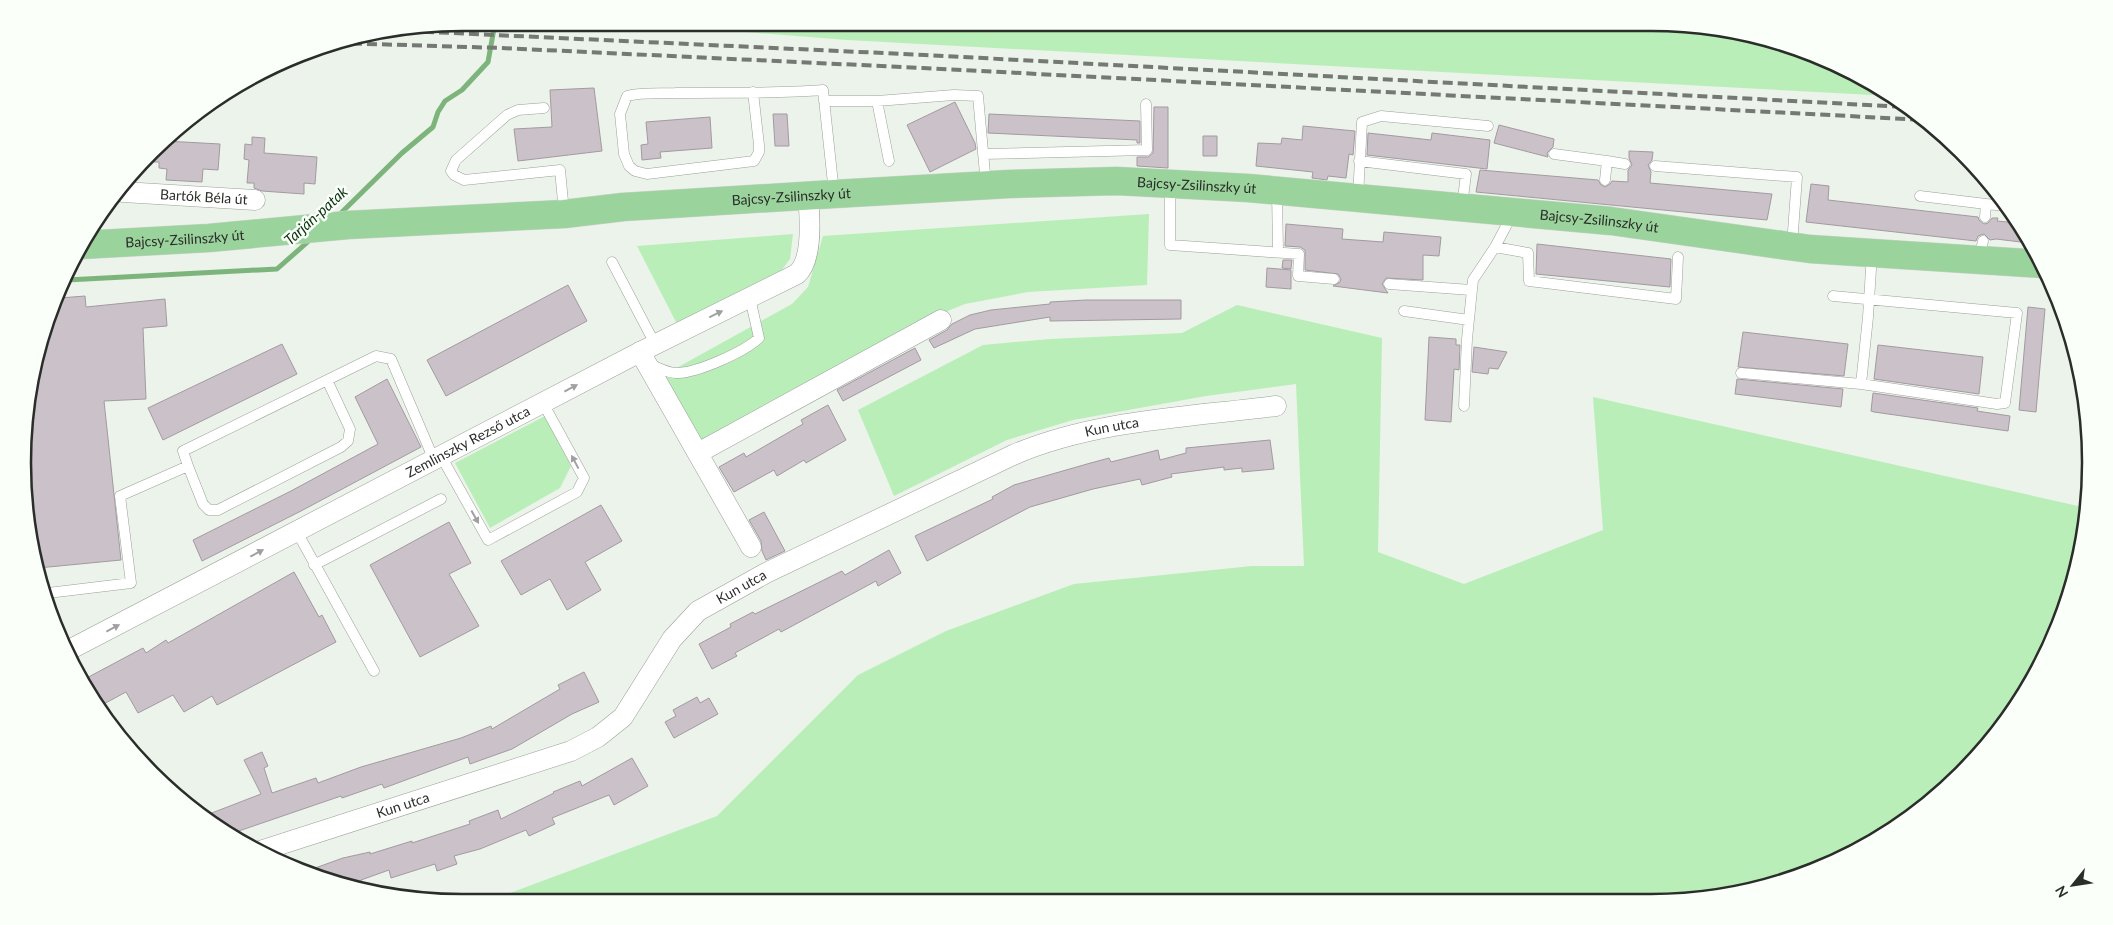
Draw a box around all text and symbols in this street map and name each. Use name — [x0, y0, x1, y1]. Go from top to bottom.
street label: Bajcsy-Zsilinszky út — [1137, 173, 1257, 197]
water label: Tarján-patak — [280, 181, 351, 248]
street label: Bajcsy-Zsilinszky út — [731, 184, 851, 208]
street label: Bartók Béla út — [160, 185, 248, 208]
street label: Bajcsy-Zsilinszky út — [1539, 206, 1660, 236]
street label: Bajcsy-Zsilinszky út — [125, 226, 245, 251]
one-way arrow — [709, 310, 723, 318]
one-way arrow — [564, 384, 578, 392]
street label: Zemlinszky Rezső utca — [403, 402, 533, 481]
street label: Kun utca — [1083, 413, 1140, 440]
one-way arrow — [571, 455, 579, 469]
one-way arrow — [471, 509, 479, 524]
one-way arrow — [250, 548, 263, 557]
street label: Kun utca — [713, 566, 769, 607]
one-way arrow — [105, 624, 120, 632]
street label: Kun utca — [374, 788, 431, 821]
north arrow — [2048, 860, 2098, 910]
text: N — [2051, 883, 2071, 901]

